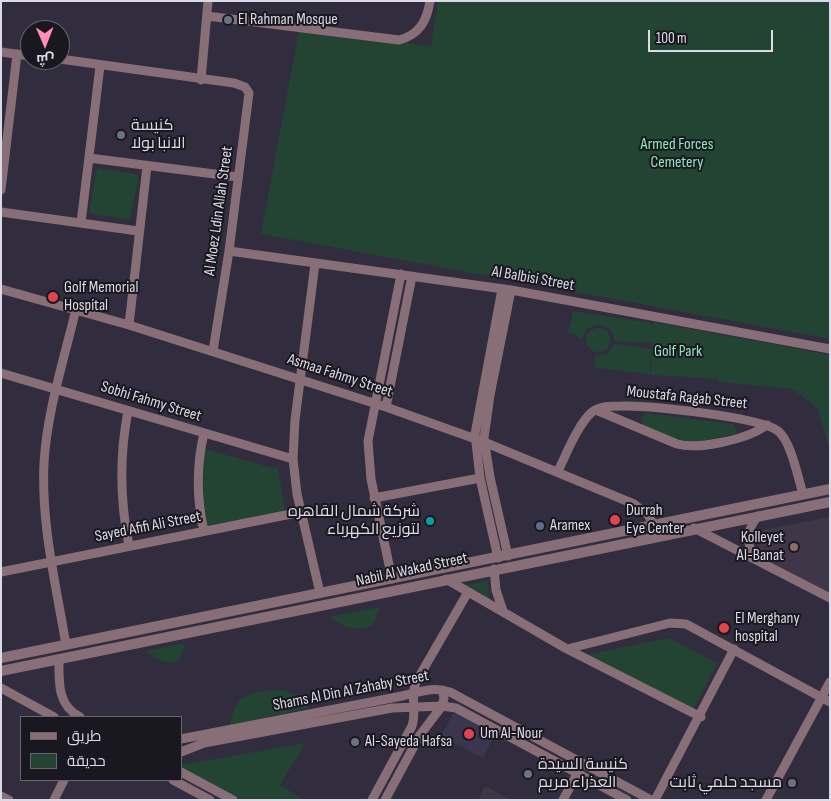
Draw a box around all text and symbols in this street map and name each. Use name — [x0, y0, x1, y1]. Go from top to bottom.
place label: El Rahman Mosque — [238, 10, 338, 30]
marker: El Rahman Mosque — [222, 14, 234, 26]
north arrow — [20, 20, 70, 70]
scale bar — [651, 20, 776, 52]
text: 100 m — [656, 29, 687, 48]
text: ش — [36, 51, 54, 68]
place label: كنيسة الانبا بولا — [131, 116, 186, 154]
marker: كنيسة الانبا بولا — [115, 129, 127, 141]
park label: Armed Forces Cemetery — [641, 135, 713, 173]
street label: Al Moez Ldin Allah Street — [200, 145, 238, 277]
street label: Al Balbisi Street — [490, 262, 576, 296]
place label: Golf Memorial Hospital — [64, 278, 138, 316]
marker: Golf Memorial Hospital — [46, 290, 60, 304]
park label: Golf Park — [654, 342, 702, 362]
street label: Asmaa Fahmy Street — [285, 350, 395, 402]
street label: Sobhi Fahmy Street — [98, 378, 204, 426]
street label: Moustafa Ragab Street — [626, 382, 748, 414]
place label: Durrah Eye Center — [626, 501, 684, 539]
place label: شركة شمال القاهره لتوزيع الكهرباء — [288, 502, 420, 540]
street label: Sayed Afifi Ali Street — [93, 507, 203, 547]
marker: Durrah Eye Center — [608, 513, 622, 527]
marker: شركة شمال القاهره لتوزيع الكهرباء — [424, 515, 436, 527]
place label: Aramex — [550, 516, 590, 536]
marker: Aramex — [534, 520, 546, 532]
place label: Kolleyet Al-Banat — [737, 528, 784, 566]
marker: Kolleyet Al-Banat — [788, 541, 800, 553]
street label: Nabil Al Wakad Street — [355, 549, 469, 591]
place label: El Merghany hospital — [735, 609, 800, 647]
marker: El Merghany hospital — [717, 621, 731, 635]
street label: Shams Al Din Al Zahaby Street — [271, 666, 431, 716]
legend — [20, 716, 182, 781]
place label: Um Al-Nour — [480, 724, 543, 744]
text: طريق — [67, 727, 101, 746]
marker: Um Al-Nour — [462, 727, 476, 741]
place label: Al-Sayeda Hafsa — [365, 732, 452, 752]
marker: Al-Sayeda Hafsa — [349, 736, 361, 748]
text: حديقة — [67, 752, 106, 771]
place label: كنيسة السيدة العذراء مريم — [538, 755, 628, 793]
marker: كنيسة السيدة العذراء مريم — [522, 768, 534, 780]
place label: مسجد حلمي ثابت — [670, 773, 782, 793]
marker: مسجد حلمي ثابت — [786, 777, 798, 789]

